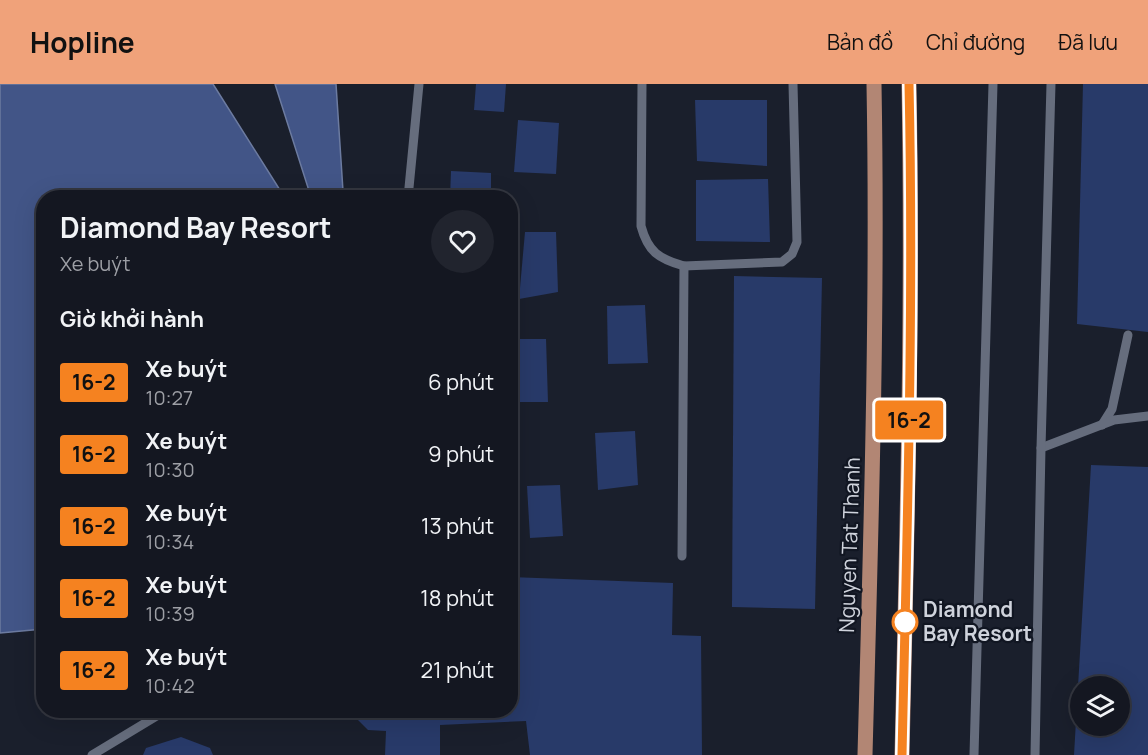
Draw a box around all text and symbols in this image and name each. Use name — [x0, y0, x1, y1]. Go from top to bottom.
text: Hopline — [30, 23, 135, 61]
text: Bản đồ — [827, 28, 893, 56]
text: Chỉ đường — [926, 28, 1025, 56]
text: Đã lưu — [1058, 28, 1118, 56]
text: Diamond Bay Resort — [60, 208, 331, 246]
button: heart — [431, 210, 494, 273]
text: Xe buýt — [60, 250, 131, 277]
text: Giờ khởi hành — [60, 304, 204, 334]
text: Xe buýt — [146, 354, 227, 384]
text: 6 phút — [428, 367, 494, 397]
text: 16-2 — [72, 368, 116, 396]
text: 10:27 — [146, 384, 193, 411]
line badge: 16-2 — [867, 400, 951, 440]
text: 16-2 — [887, 406, 931, 434]
text: Xe buýt — [146, 426, 227, 456]
text: 9 phút — [428, 439, 494, 469]
text: 16-2 — [72, 440, 116, 468]
text: 10:30 — [146, 456, 195, 483]
street label: Nguyen Tat Thanh — [832, 457, 866, 633]
text: Xe buýt — [146, 498, 227, 528]
text: 13 phút — [421, 511, 494, 541]
text: 16-2 — [72, 512, 116, 540]
text: 10:34 — [146, 528, 194, 555]
text: Xe buýt — [146, 570, 227, 600]
text: 18 phút — [420, 583, 494, 613]
text: 16-2 — [72, 584, 116, 612]
place label: Diamond Bay Resort — [923, 595, 1032, 647]
text: 10:39 — [146, 600, 195, 627]
marker: Diamond Bay Resort — [892, 609, 918, 635]
text: Xe buýt — [146, 642, 227, 672]
text: 21 phút — [421, 655, 494, 685]
text: 16-2 — [72, 656, 116, 684]
text: 10:42 — [146, 672, 195, 699]
map controls — [1070, 676, 1130, 736]
button: layers — [1070, 676, 1130, 736]

